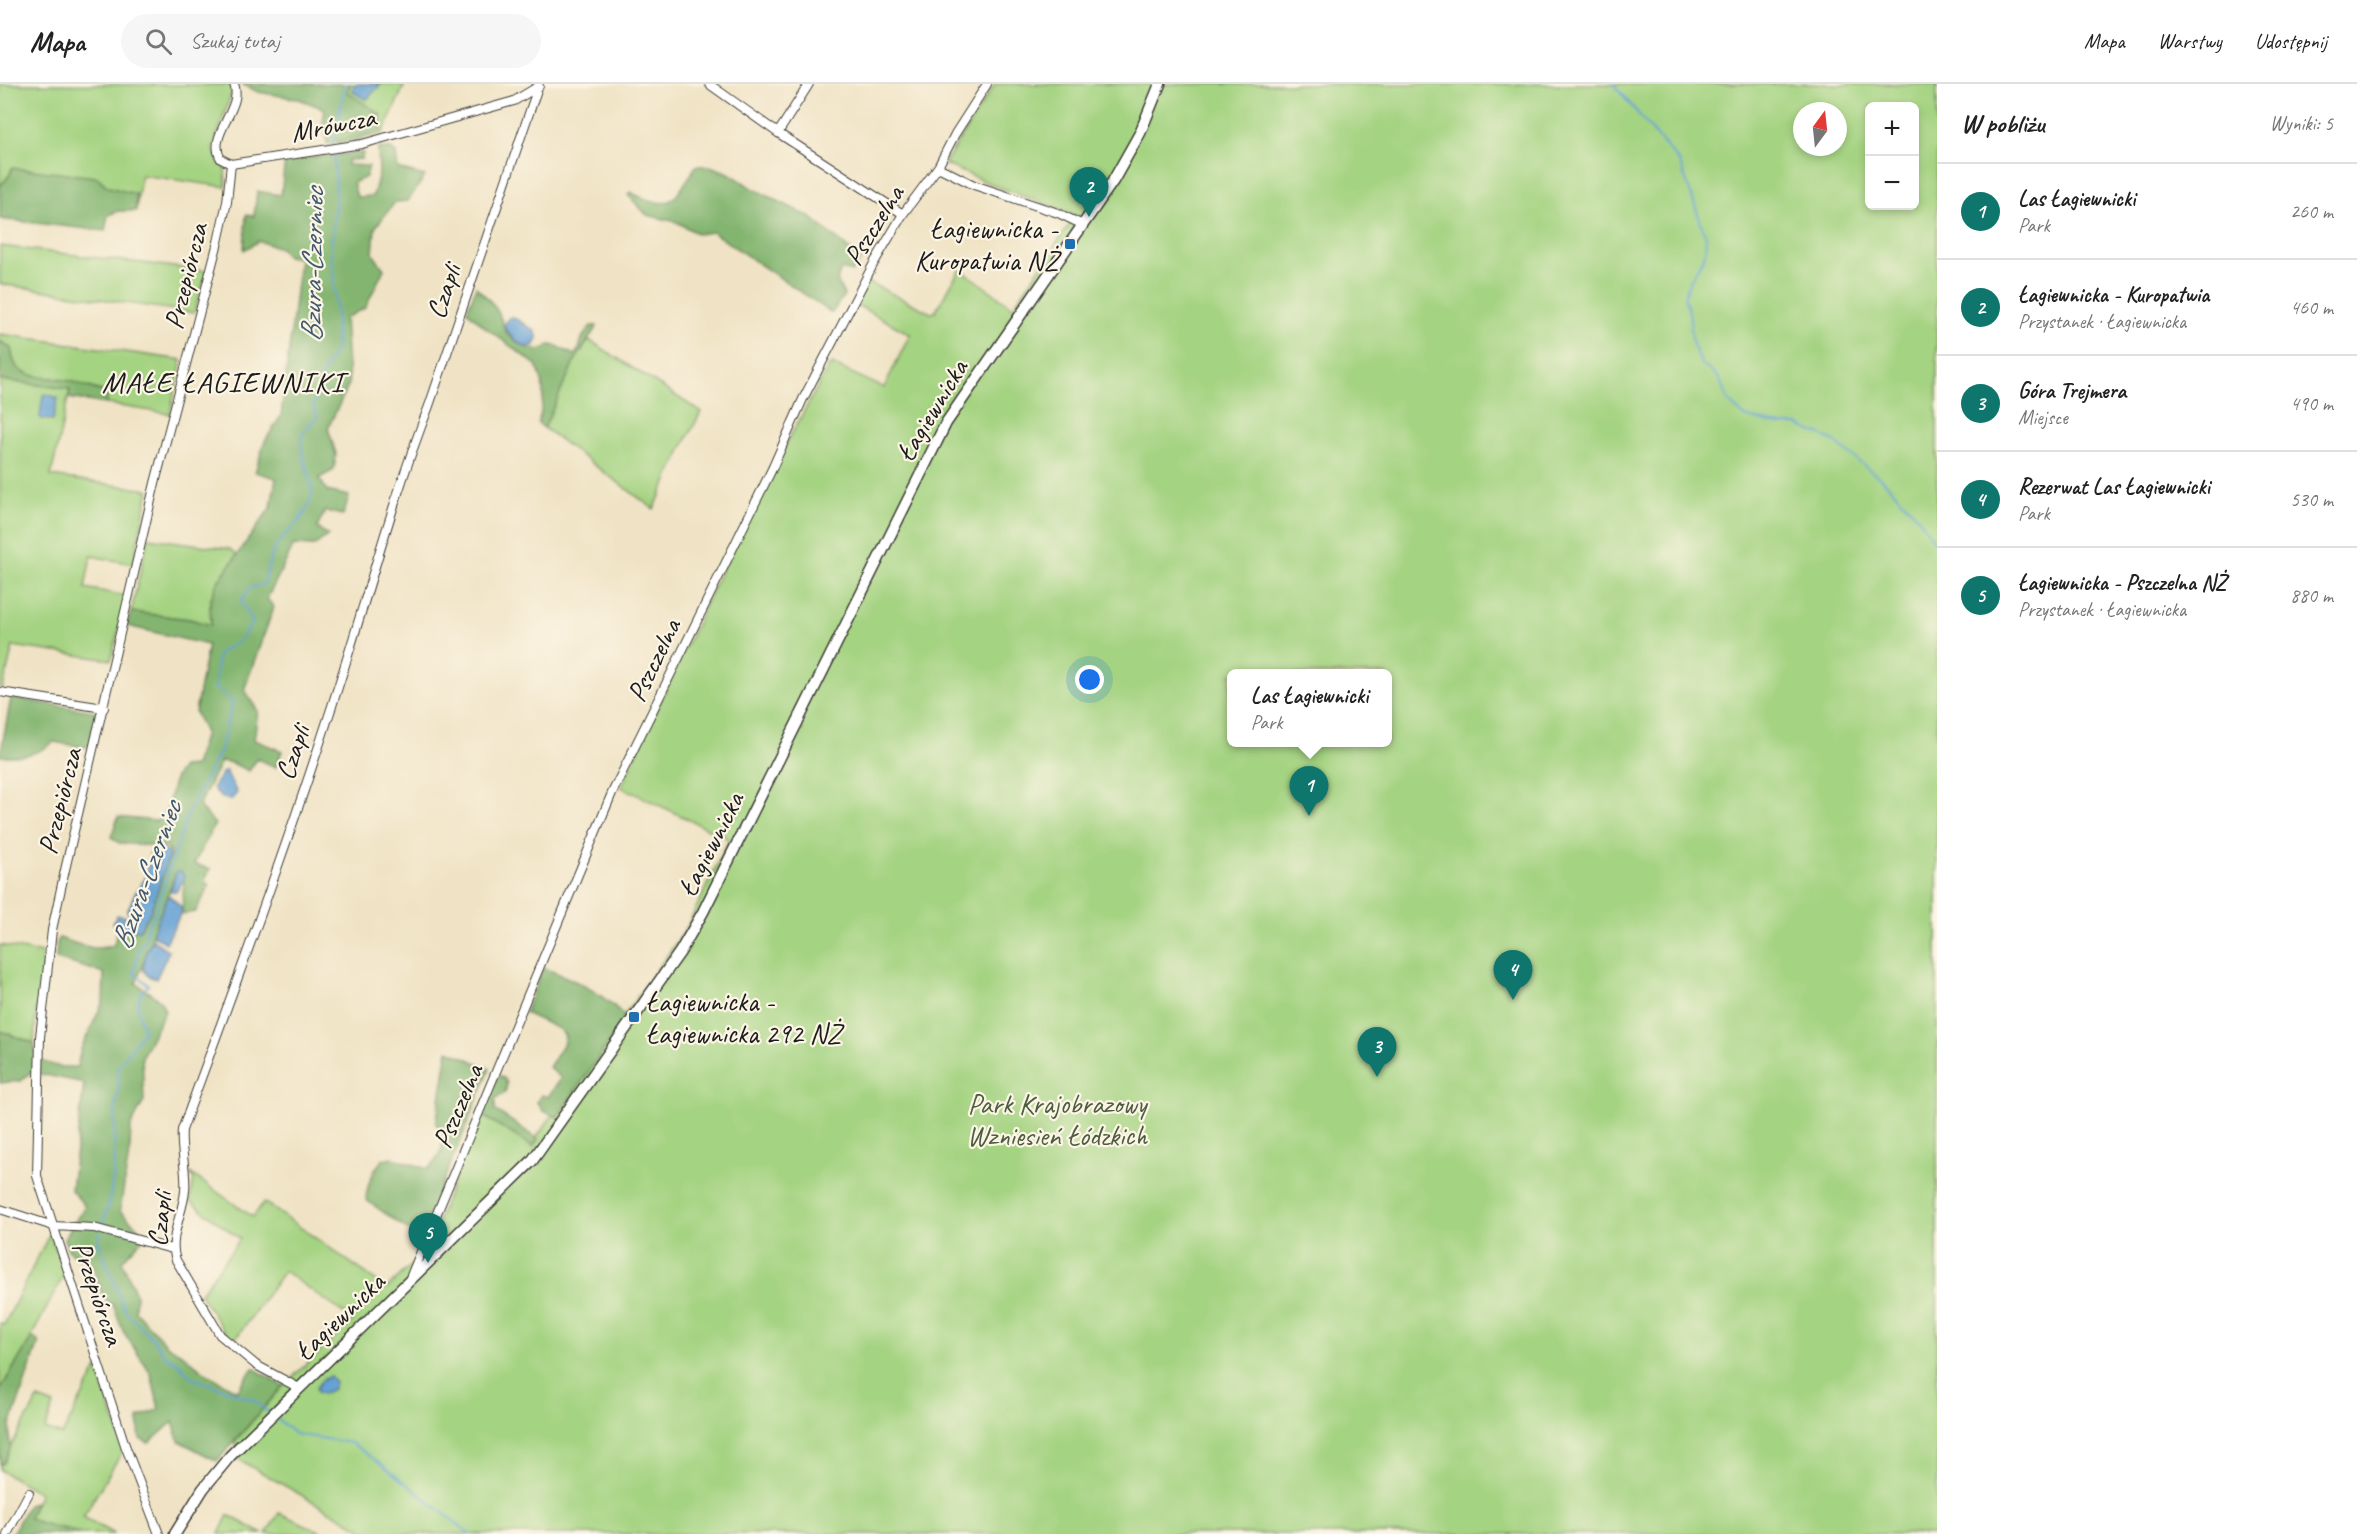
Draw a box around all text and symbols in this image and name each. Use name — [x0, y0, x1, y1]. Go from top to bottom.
search box — [121, 14, 541, 68]
text: Mapa — [30, 24, 85, 59]
icon: search — [142, 25, 175, 58]
text: Szukaj tutaj — [190, 27, 280, 55]
text: Mapa — [2084, 28, 2125, 54]
text: Warstwy — [2158, 28, 2222, 54]
text: Udostępnij — [2255, 28, 2327, 54]
street label: Mrówcza — [288, 99, 380, 150]
north arrow — [1793, 102, 1847, 156]
map controls — [1865, 102, 1919, 210]
button: + — [1865, 102, 1919, 156]
text: W pobliżu — [1961, 107, 2044, 140]
text: Wyniki: 5 — [2270, 111, 2333, 136]
button: − — [1865, 156, 1919, 210]
pin: 2 — [1070, 168, 1108, 217]
street label: Pszczelna — [835, 177, 912, 272]
water label: Bzura-Czerniec — [292, 184, 332, 342]
text: Las Łagiewnicki — [2018, 185, 2135, 213]
text: 1 — [1976, 199, 1985, 224]
text: 260 m — [2290, 199, 2333, 224]
place label: Łagiewnicka - Kuropatwia NŻ — [915, 211, 1062, 278]
text: Park — [2018, 213, 2050, 238]
street label: Przepiórcza — [155, 218, 216, 333]
marker: Łagiewnicka - Kuropatwia NŻ — [1063, 237, 1077, 251]
street label: Czapli — [418, 256, 470, 323]
text: Łagiewnicka - Kuropatwia — [2018, 281, 2209, 309]
text: 2 — [1976, 295, 1985, 320]
text: 460 m — [2290, 295, 2333, 320]
text: Przystanek · Łagiewnicka — [2018, 309, 2186, 334]
street label: Łagiewnicka — [888, 352, 976, 467]
district label: MAŁE ŁAGIEWNIKI — [102, 363, 350, 401]
text: Góra Trejmera — [2018, 377, 2126, 405]
text: 3 — [1976, 391, 1985, 416]
text: 490 m — [2290, 391, 2333, 416]
text: Miejsce — [2018, 405, 2068, 430]
text: Rezerwat Las Łagiewnicki — [2018, 473, 2210, 501]
text: 4 — [1976, 487, 1985, 512]
text: 530 m — [2290, 487, 2333, 512]
text: Park — [2018, 501, 2050, 526]
text: Łagiewnicka - Pszczelna NŻ — [2018, 569, 2226, 597]
text: 5 — [1976, 583, 1985, 608]
text: 880 m — [2290, 583, 2333, 608]
text: Przystanek · Łagiewnicka — [2018, 597, 2186, 622]
street label: Pszczelna — [618, 612, 689, 707]
your location — [1075, 665, 1104, 694]
popup — [1227, 669, 1392, 747]
text: Las Łagiewnicki — [1251, 682, 1368, 710]
text: Park — [1251, 710, 1283, 735]
street label: Czapli — [267, 717, 319, 784]
street label: Przepiórcza — [29, 743, 90, 858]
pin: 1 — [1290, 766, 1328, 816]
street label: Łagiewnicka — [669, 785, 752, 902]
water label: Bzura-Czerniec — [102, 793, 191, 954]
pin: 4 — [1494, 950, 1532, 1000]
place label: Łagiewnicka - Łagiewnicka 292 NŻ — [646, 984, 845, 1051]
marker: Łagiewnicka - Łagiewnicka 292 NŻ — [627, 1010, 641, 1024]
pin: 3 — [1358, 1028, 1396, 1077]
street label: Pszczelna — [424, 1057, 491, 1153]
park label: Park Krajobrazowy Wzniesień Łódzkich — [967, 1086, 1149, 1153]
street label: Czapli — [139, 1186, 180, 1248]
pin: 5 — [408, 1214, 448, 1263]
street label: Przepiórcza — [64, 1237, 133, 1351]
street label: Łagiewnicka — [287, 1264, 393, 1368]

